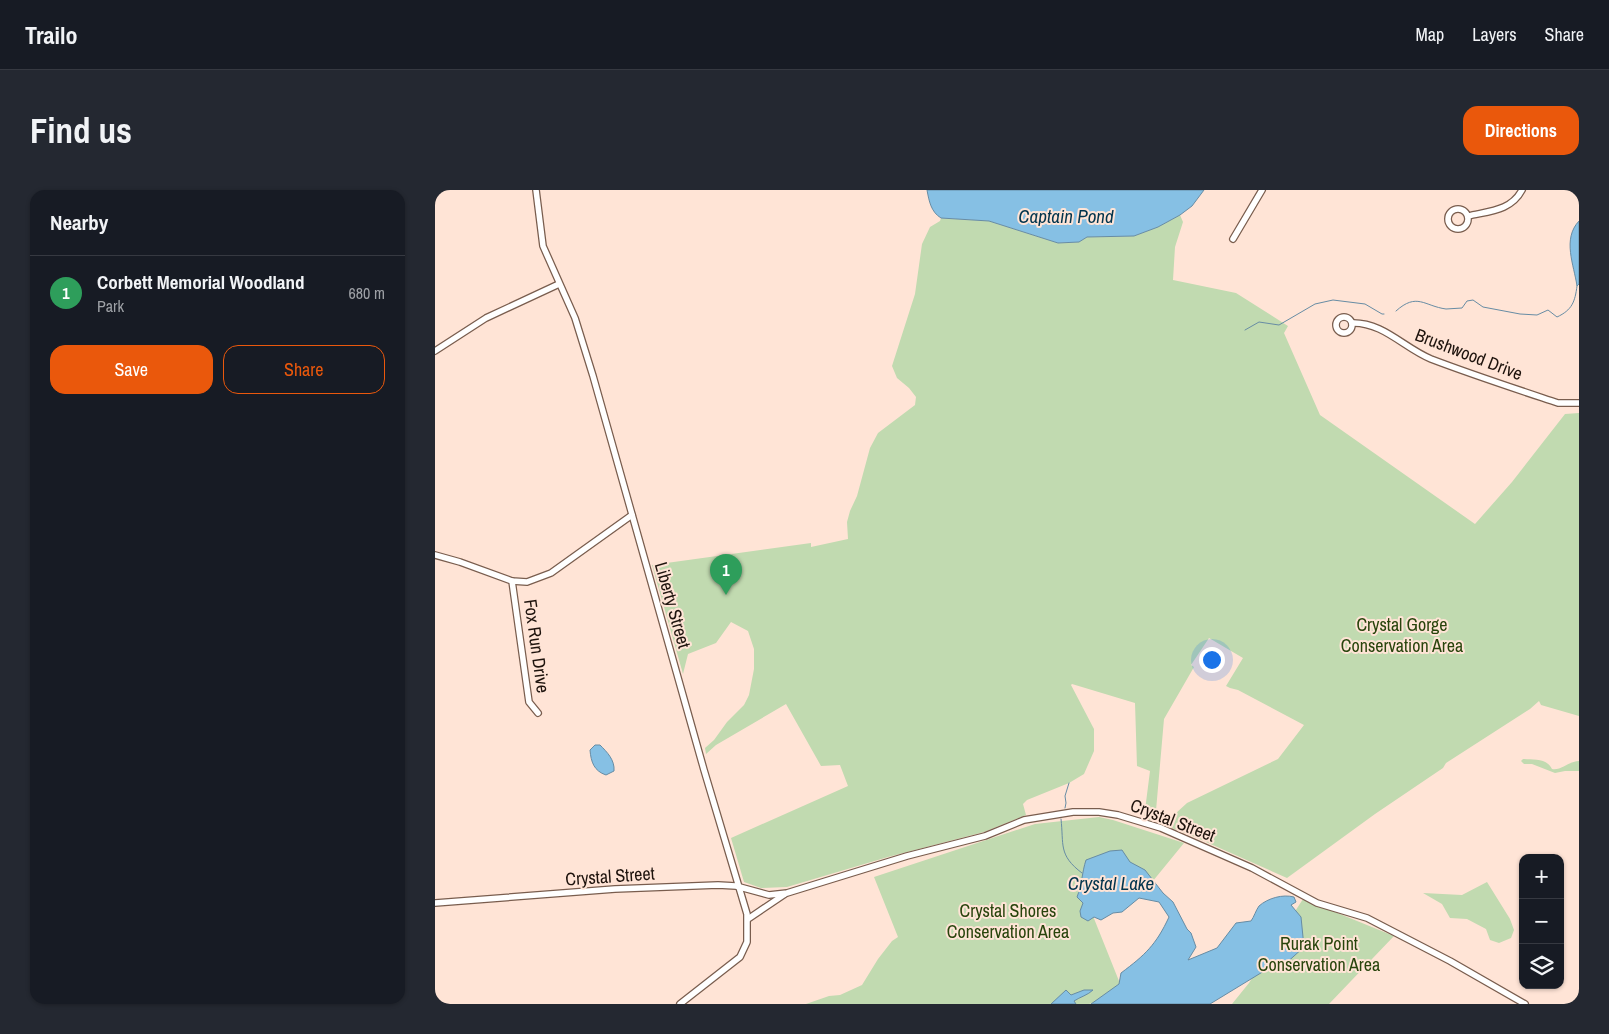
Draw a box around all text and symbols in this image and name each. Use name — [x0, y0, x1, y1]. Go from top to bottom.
text: Trailo — [25, 19, 78, 51]
text: Map — [1416, 22, 1444, 47]
text: Layers — [1472, 22, 1517, 47]
text: Share — [1545, 22, 1584, 47]
button: Directions — [1463, 106, 1579, 155]
text: Find us — [30, 107, 132, 154]
water label: Captain Pond — [1018, 203, 1114, 229]
text: Nearby — [50, 208, 108, 237]
text: Corbett Memorial Woodland — [97, 269, 304, 295]
text: 1 — [62, 282, 70, 304]
text: 680 m — [349, 282, 385, 304]
text: Park — [97, 295, 124, 317]
street label: Brushwood Drive — [1412, 322, 1526, 386]
button: Save — [50, 345, 213, 394]
button: Share — [223, 345, 385, 394]
pin: 1 — [710, 554, 742, 595]
street label: Liberty Street — [649, 559, 697, 651]
street label: Fox Run Drive — [518, 598, 556, 694]
park label: Crystal Gorge Conservation Area — [1341, 612, 1463, 658]
your location — [1199, 647, 1225, 673]
street label: Crystal Street — [1127, 792, 1219, 848]
map controls — [1519, 854, 1564, 989]
button: + — [1519, 854, 1564, 899]
street label: Crystal Street — [565, 860, 655, 892]
water label: Crystal Lake — [1068, 870, 1154, 896]
park label: Crystal Shores Conservation Area — [947, 898, 1069, 944]
button: − — [1519, 899, 1564, 944]
park label: Rurak Point Conservation Area — [1258, 931, 1380, 977]
button: layers — [1519, 944, 1564, 989]

